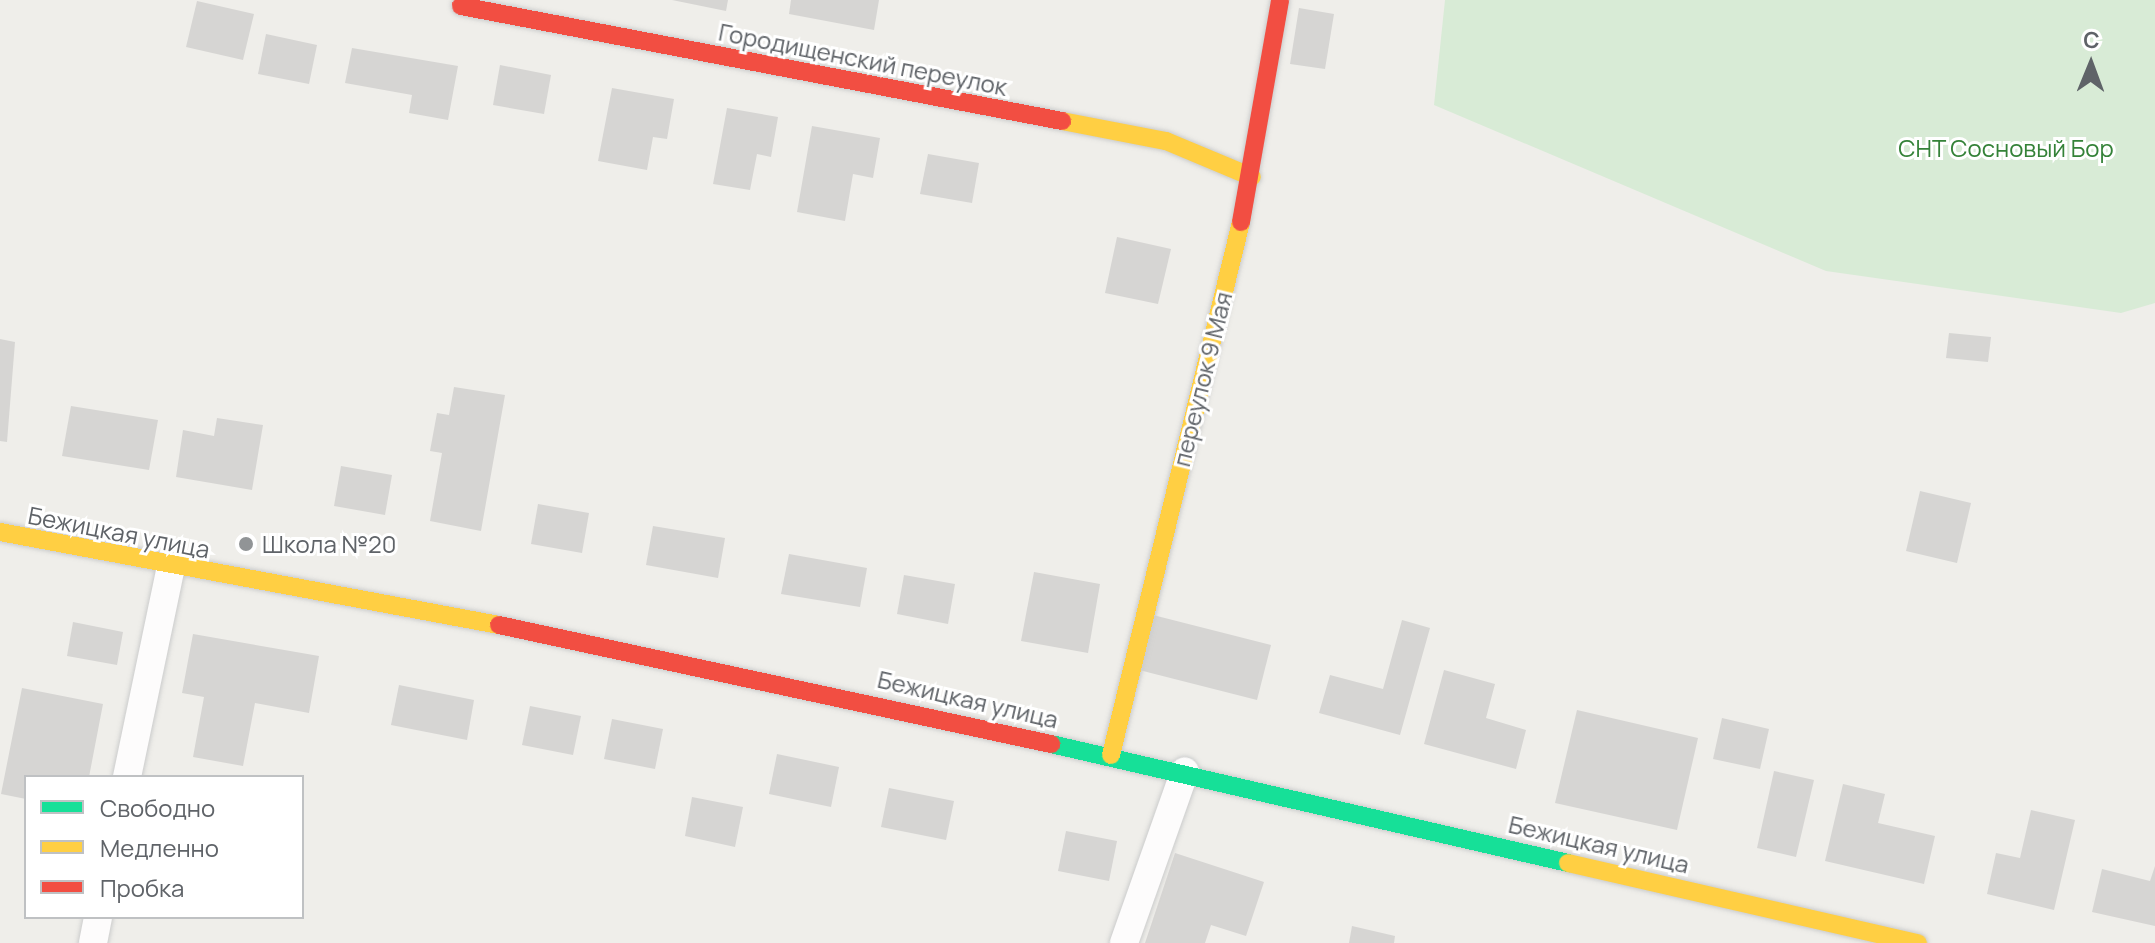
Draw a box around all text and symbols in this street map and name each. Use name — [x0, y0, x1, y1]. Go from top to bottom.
street label: Городищенский переулок — [716, 17, 1010, 101]
north arrow — [2051, 24, 2131, 104]
text: С — [2083, 25, 2100, 55]
park label: СНТ Сосновый Бор — [1898, 134, 2114, 162]
street label: переулок 9 Мая — [1166, 289, 1238, 469]
street label: Бежицкая улица — [26, 500, 212, 564]
place label: Школа №20 — [262, 530, 396, 558]
marker: Школа №20 — [237, 535, 255, 553]
street label: Бежицкая улица — [875, 664, 1061, 734]
legend — [24, 775, 304, 919]
text: Свободно — [100, 791, 215, 824]
street label: Бежицкая улица — [1506, 809, 1692, 879]
text: Медленно — [100, 831, 219, 864]
text: Пробка — [100, 871, 184, 904]

